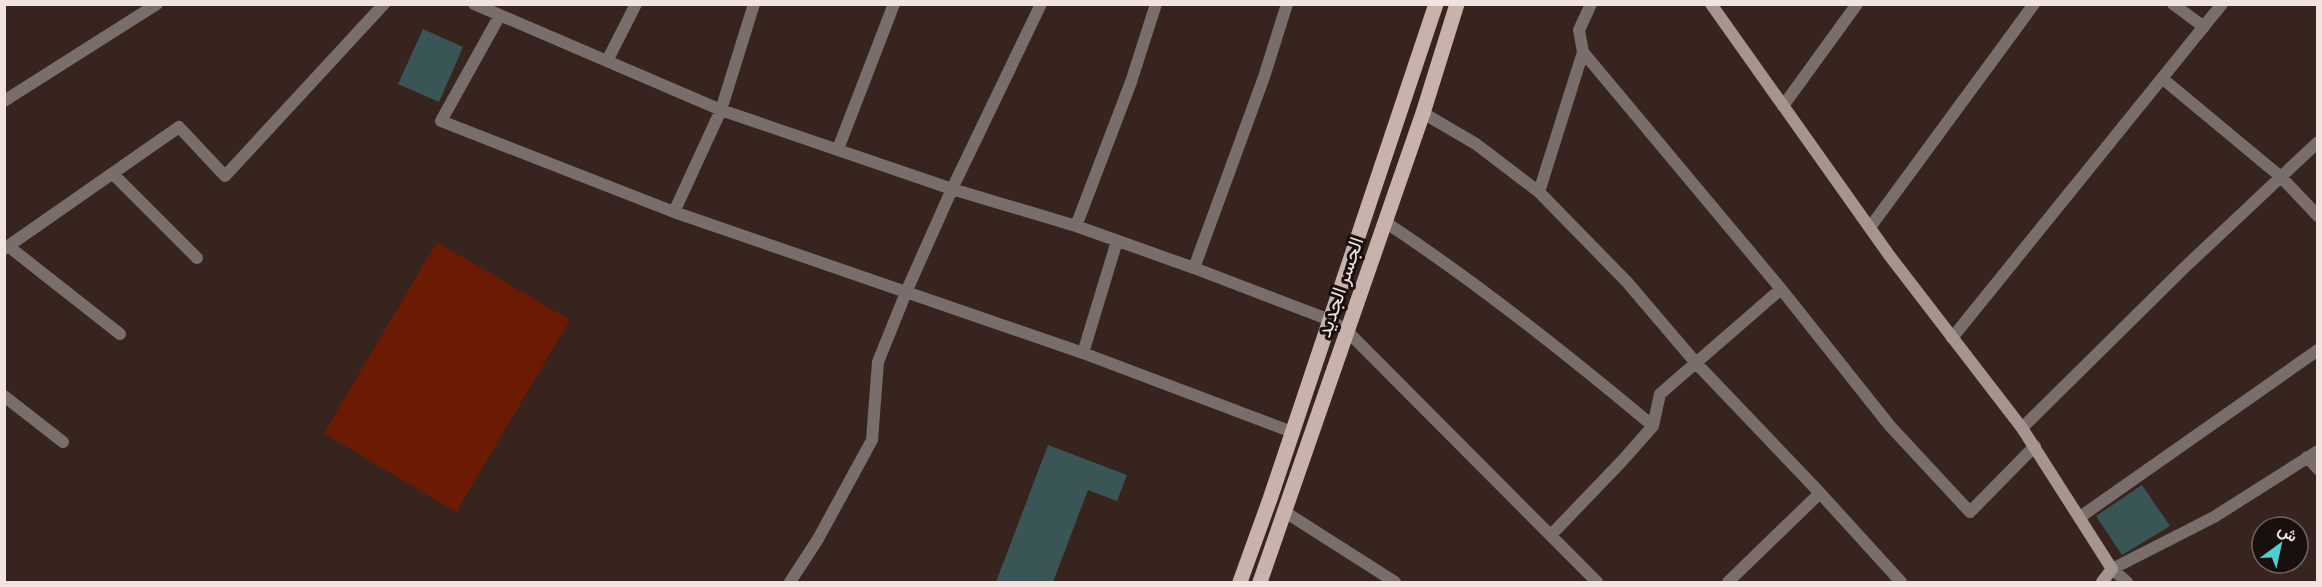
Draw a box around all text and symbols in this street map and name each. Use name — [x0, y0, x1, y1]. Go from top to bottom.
street label: الجسر الجديد — [1312, 234, 1369, 341]
north arrow — [2250, 515, 2310, 575]
text: ش — [2275, 520, 2301, 546]

